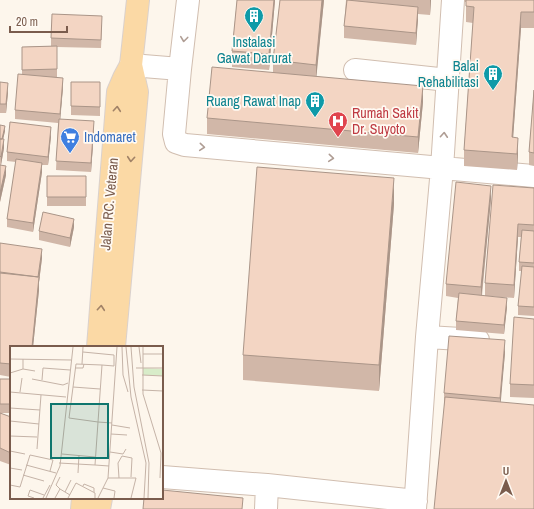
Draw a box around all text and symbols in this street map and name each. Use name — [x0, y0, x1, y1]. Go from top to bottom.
building icon: Instalasi Gawat Darurat — [243, 5, 265, 33]
scale bar — [10, 8, 67, 34]
text: 20 m — [16, 14, 38, 30]
place label: Instalasi Gawat Darurat — [217, 33, 291, 67]
one-way arrow — [179, 36, 188, 42]
place label: Balai Rehabilitasi — [418, 57, 479, 91]
building icon: Balai Rehabilitasi — [482, 63, 504, 91]
building icon: Ruang Rawat Inap — [304, 90, 326, 118]
place label: Ruang Rawat Inap — [206, 92, 301, 110]
place label: Rumah Sakit Dr. Suyoto — [352, 104, 418, 138]
one-way arrow — [113, 106, 122, 112]
hospital icon: Rumah Sakit Dr. Suyoto — [327, 110, 349, 138]
supermarket icon: Indomaret — [59, 126, 81, 154]
place label: Indomaret — [84, 128, 136, 146]
one-way arrow — [440, 132, 449, 138]
one-way arrow — [199, 142, 205, 151]
one-way arrow — [328, 154, 334, 163]
one-way arrow — [126, 156, 135, 162]
street label: Jalan RC. Veteran — [96, 157, 122, 251]
one-way arrow — [96, 305, 105, 311]
inset map — [10, 346, 163, 499]
north arrow — [486, 461, 526, 501]
text: U — [503, 464, 509, 478]

